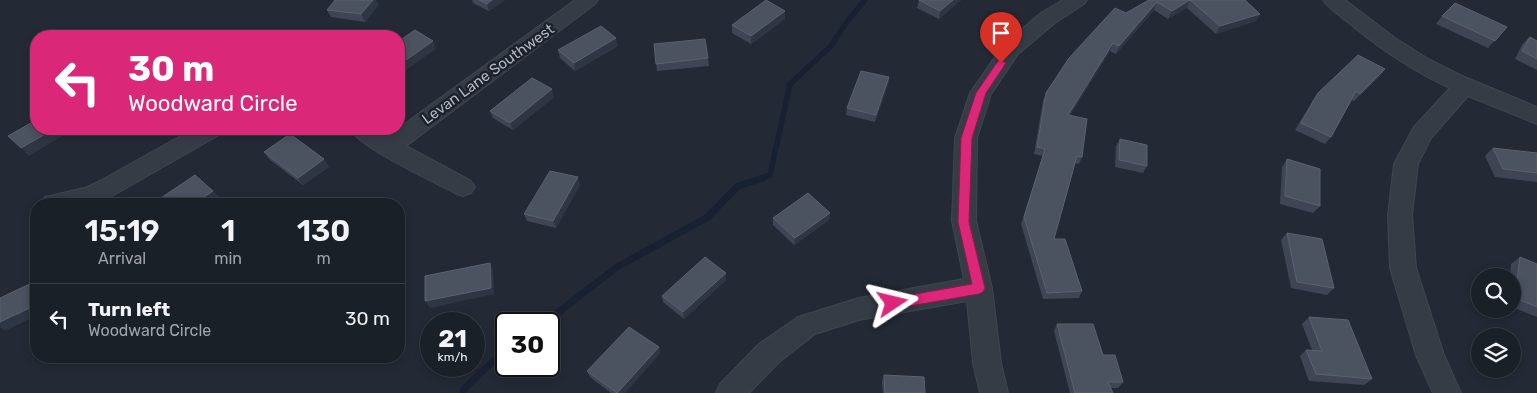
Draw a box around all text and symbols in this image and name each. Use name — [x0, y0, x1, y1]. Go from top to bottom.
pin — [980, 12, 1022, 63]
icon: arrive — [987, 19, 1015, 47]
street label: Levan Lane Southwest — [418, 20, 558, 128]
text: 30 m — [128, 48, 214, 90]
icon: left — [45, 50, 110, 115]
text: Woodward Circle — [128, 90, 298, 117]
text: 15:19 — [85, 213, 160, 249]
text: 1 — [221, 213, 235, 249]
text: 130 — [297, 213, 350, 249]
text: Arrival — [98, 249, 146, 268]
text: min — [214, 249, 242, 268]
text: m — [316, 249, 331, 268]
map controls — [1471, 268, 1521, 378]
button: search — [1471, 268, 1521, 318]
position arrow — [866, 276, 918, 328]
text: Turn left — [88, 298, 170, 321]
icon: left — [45, 305, 73, 333]
text: 30 m — [345, 307, 390, 330]
speed limit sign: 30 — [495, 312, 560, 377]
text: Woodward Circle — [88, 321, 211, 340]
text: 21 — [438, 324, 467, 353]
button: layers — [1471, 328, 1521, 378]
text: km/h — [438, 350, 467, 364]

